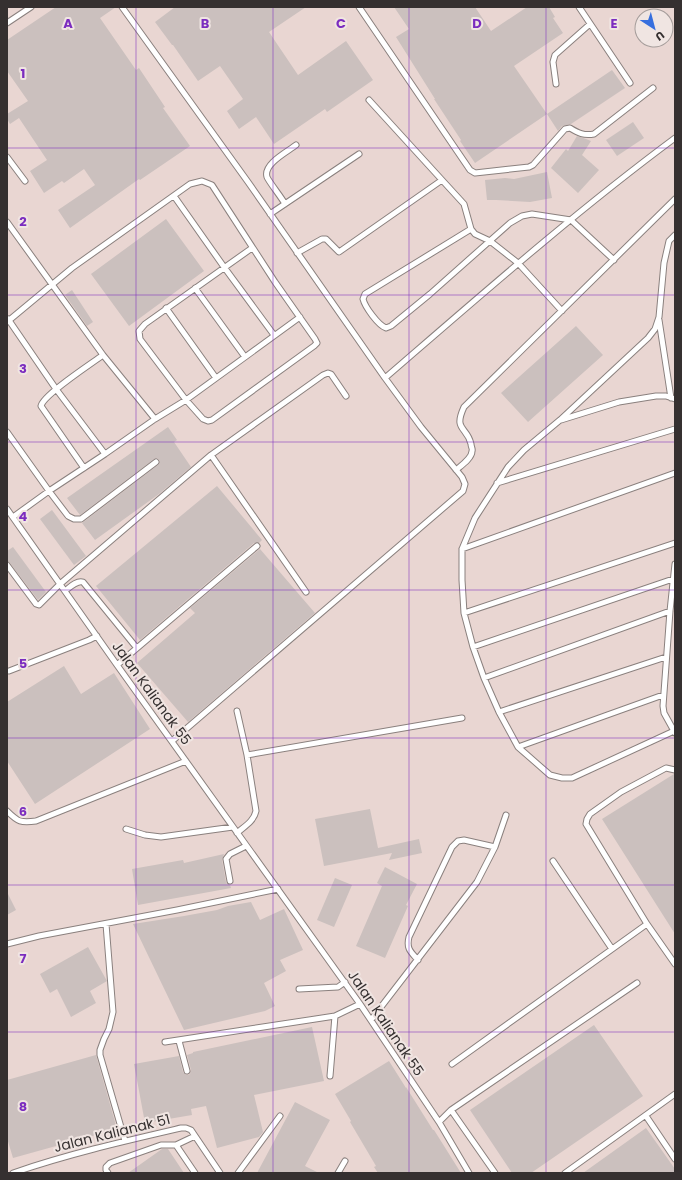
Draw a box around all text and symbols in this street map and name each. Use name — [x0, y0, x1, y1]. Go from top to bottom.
north arrow — [634, 8, 674, 48]
text: A — [63, 14, 73, 33]
text: B — [201, 14, 210, 33]
text: C — [336, 14, 346, 33]
text: D — [472, 14, 482, 33]
text: E — [610, 14, 618, 33]
text: U — [652, 27, 668, 45]
text: 1 — [21, 64, 25, 83]
text: 2 — [19, 212, 27, 231]
text: 3 — [19, 359, 27, 378]
text: 4 — [19, 507, 28, 526]
street label: Jalan Kalianak 55 — [108, 637, 196, 749]
text: 5 — [19, 654, 27, 673]
text: 6 — [19, 802, 27, 821]
text: 7 — [20, 949, 27, 968]
street label: Jalan Kalianak 55 — [343, 966, 429, 1080]
text: 8 — [19, 1097, 27, 1116]
street label: Jalan Kalianak 51 — [52, 1109, 172, 1157]

